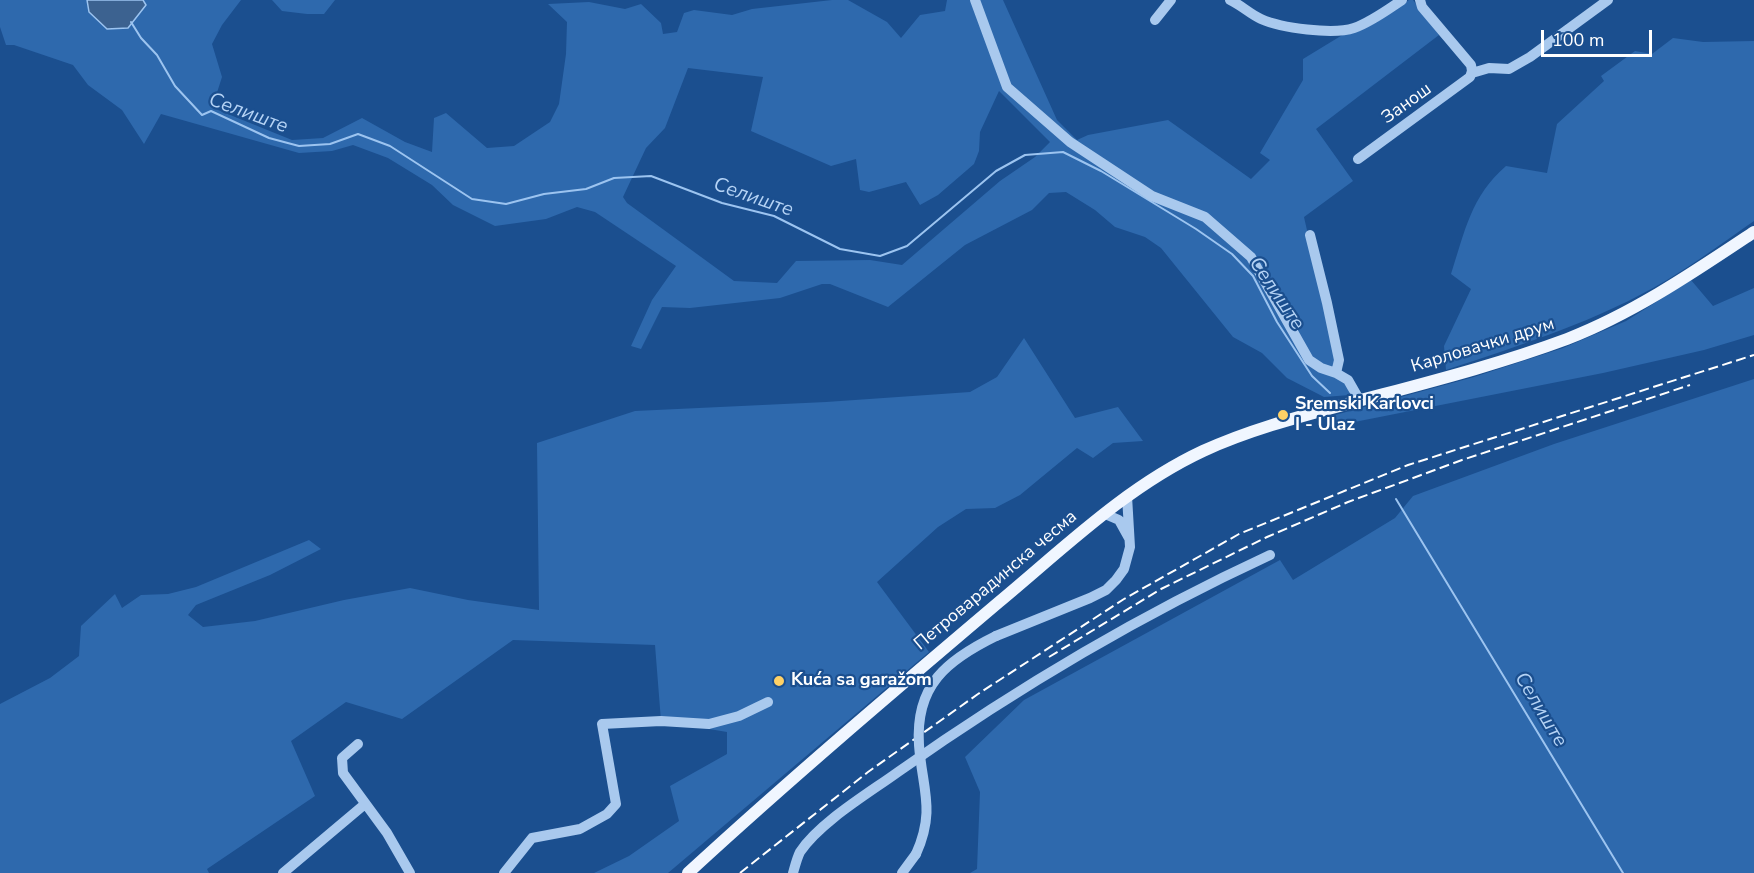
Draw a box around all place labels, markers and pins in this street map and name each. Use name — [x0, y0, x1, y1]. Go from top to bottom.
place label: Sremski Karlovci I - Ulaz — [1295, 394, 1434, 436]
marker: Sremski Karlovci I - Ulaz — [1276, 408, 1290, 422]
place label: Kuća sa garažom — [791, 670, 932, 692]
marker: Kuća sa garažom — [772, 674, 786, 688]

